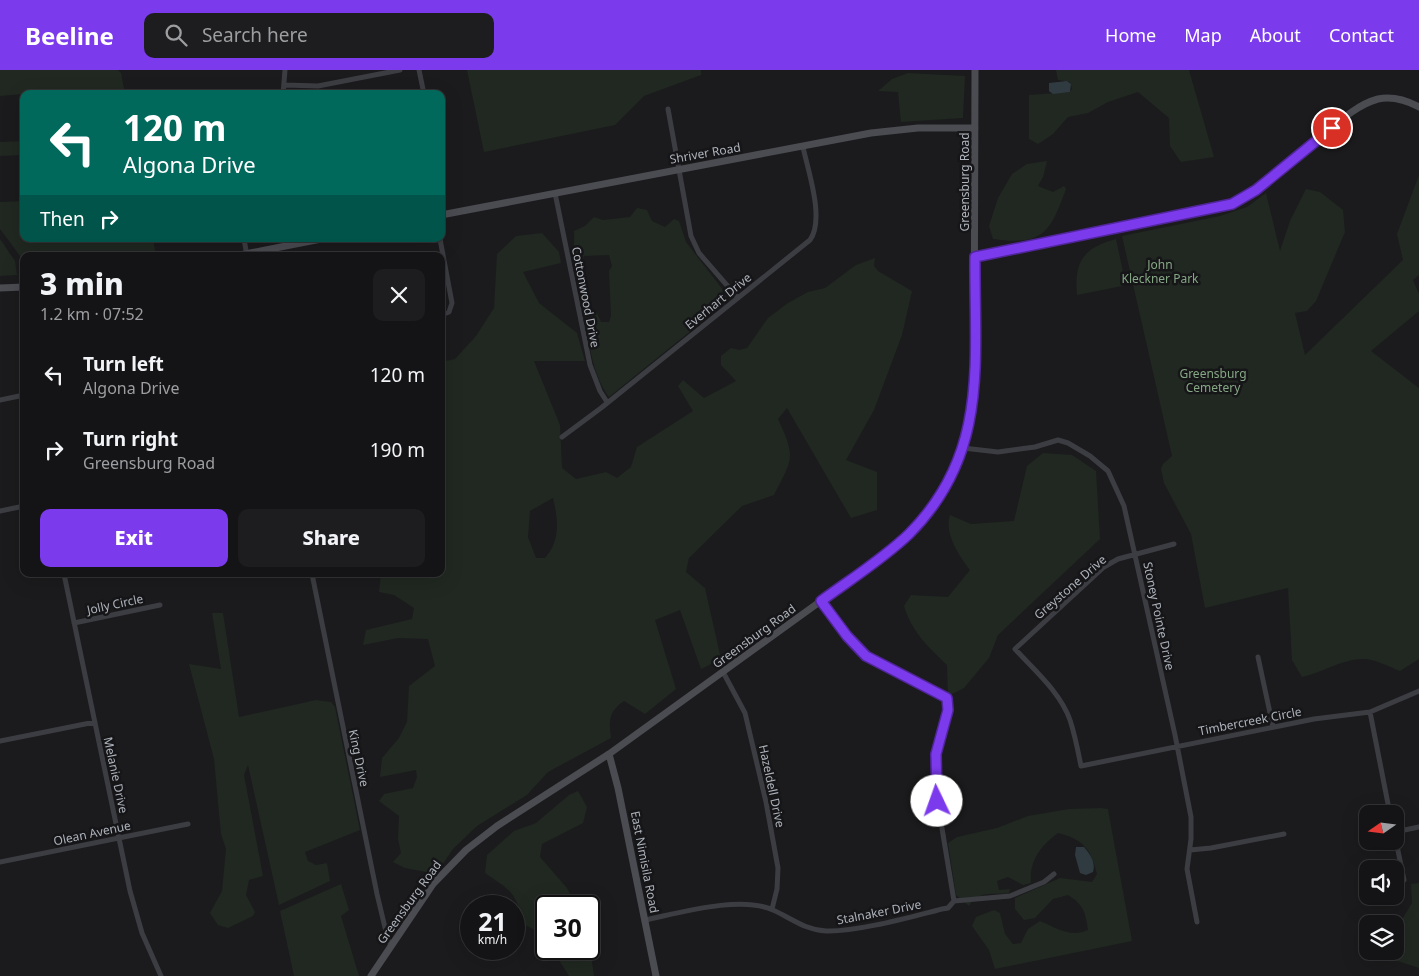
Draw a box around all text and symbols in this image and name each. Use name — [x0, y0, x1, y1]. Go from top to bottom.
search box — [144, 13, 494, 58]
text: Beeline — [25, 19, 114, 52]
icon: search — [162, 21, 190, 49]
text: Search here — [202, 22, 308, 48]
text: Home — [1105, 23, 1156, 47]
text: Map — [1184, 23, 1222, 47]
text: About — [1250, 23, 1301, 47]
text: Contact — [1329, 23, 1394, 47]
text: 120 m — [123, 104, 226, 151]
pin — [1311, 107, 1353, 149]
icon: left — [40, 110, 105, 175]
icon: arrive — [1318, 114, 1346, 142]
street label: Greensburg Road — [956, 132, 973, 232]
street label: Shriver Road — [668, 138, 742, 168]
text: Algona Drive — [123, 149, 256, 179]
icon: right — [95, 205, 123, 233]
text: Then — [40, 206, 85, 232]
street label: Cottonwood Drive — [568, 245, 604, 349]
park label: John Kleckner Park — [1121, 256, 1199, 287]
text: 3 min — [40, 263, 124, 304]
button: close — [373, 269, 425, 321]
street label: Everhart Drive — [681, 269, 755, 333]
text: 1.2 km · 07:52 — [40, 303, 144, 325]
text: Turn left — [83, 351, 164, 377]
icon: left — [40, 361, 68, 389]
text: 120 m — [370, 362, 425, 388]
park label: Greensburg Cemetery — [1179, 365, 1247, 396]
text: Algona Drive — [83, 377, 179, 399]
text: Turn right — [83, 426, 178, 452]
icon: right — [40, 436, 68, 464]
text: 190 m — [370, 437, 425, 463]
text: Greensburg Road — [83, 452, 215, 474]
button: Exit — [40, 509, 228, 567]
button: Share — [238, 509, 425, 567]
street label: Greystone Drive — [1030, 551, 1110, 623]
street label: Stoney Pointe Drive — [1139, 560, 1179, 672]
street label: Jolly Circle — [84, 590, 145, 618]
street label: Greensburg Road — [709, 600, 799, 672]
street label: Timbercreek Circle — [1197, 703, 1303, 739]
street label: King Drive — [345, 728, 373, 788]
street label: Melanie Drive — [100, 735, 132, 815]
street label: Hazeldell Drive — [755, 743, 789, 829]
position arrow — [910, 774, 962, 826]
north arrow — [1359, 805, 1404, 850]
map controls — [1359, 805, 1404, 960]
street label: East Nimisila Road — [627, 809, 663, 915]
street label: Olean Avenue — [52, 816, 132, 849]
street label: Greensburg Road — [373, 857, 445, 947]
button: sound — [1359, 860, 1404, 905]
speed limit sign: 30 — [535, 895, 600, 960]
street label: Stalnaker Drive — [835, 895, 923, 929]
text: 21 — [478, 904, 507, 938]
button: layers — [1359, 915, 1404, 960]
text: km/h — [478, 931, 507, 948]

